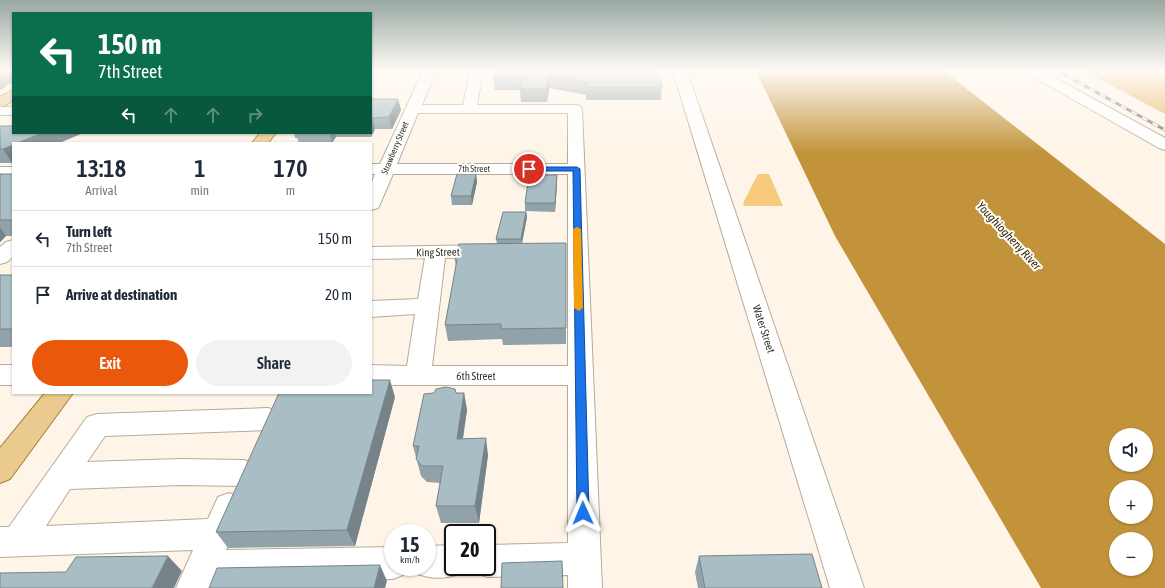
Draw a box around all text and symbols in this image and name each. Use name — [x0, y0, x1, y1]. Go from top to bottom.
icon: left — [32, 28, 84, 80]
text: 150 m — [98, 28, 161, 60]
text: 7th Street — [98, 61, 162, 82]
icon: left — [118, 104, 140, 126]
icon: ahead — [160, 104, 182, 126]
icon: ahead — [202, 104, 224, 126]
icon: right — [244, 104, 266, 126]
street label: Strawberry Street — [379, 120, 411, 176]
pin — [512, 152, 546, 186]
text: 13:18 — [77, 155, 126, 182]
text: 1 — [194, 155, 205, 182]
text: 170 — [274, 155, 307, 182]
icon: arrive — [518, 158, 540, 180]
street label: 7th Street — [458, 164, 490, 174]
text: Arrival — [85, 183, 117, 198]
text: min — [190, 183, 209, 198]
text: m — [286, 183, 295, 198]
water label: Youghiogheny River — [974, 199, 1044, 273]
text: Turn left — [66, 223, 112, 240]
icon: left — [32, 228, 54, 250]
text: 150 m — [318, 230, 352, 247]
text: 7th Street — [66, 240, 112, 255]
street label: King Street — [416, 246, 460, 258]
icon: arrive — [32, 284, 54, 306]
text: Arrive at destination — [66, 286, 177, 303]
text: 20 m — [325, 286, 352, 303]
street label: Water Street — [751, 304, 777, 354]
button: Exit — [32, 340, 188, 386]
button: Share — [196, 340, 352, 386]
street label: 6th Street — [456, 370, 496, 382]
map controls — [1109, 428, 1153, 576]
button: sound — [1109, 428, 1153, 472]
button: + — [1109, 480, 1153, 524]
position arrow — [562, 492, 604, 534]
speed limit sign: 20 — [444, 524, 496, 576]
button: − — [1109, 532, 1153, 576]
text: 15 — [401, 533, 419, 556]
text: km/h — [400, 554, 420, 565]

